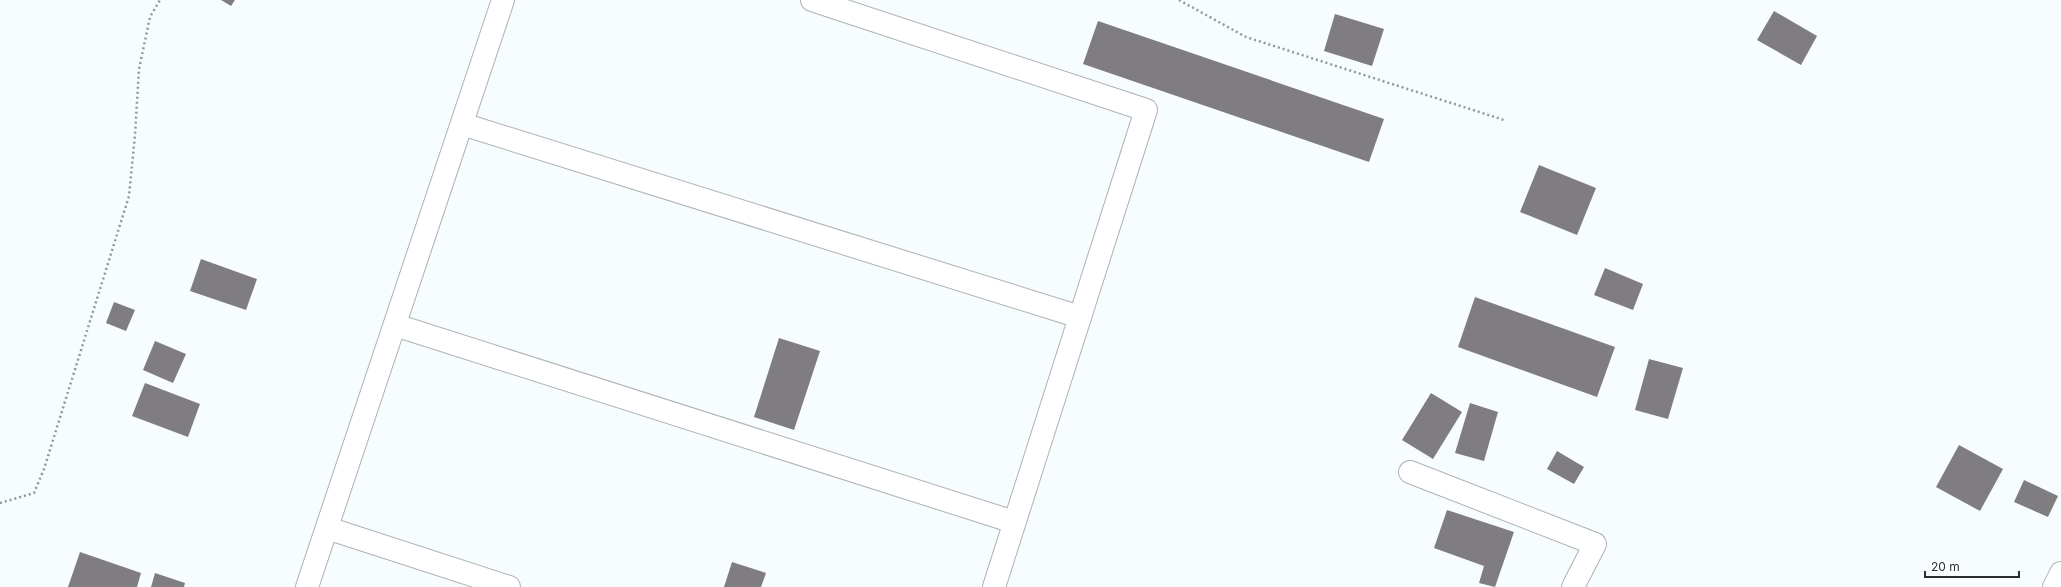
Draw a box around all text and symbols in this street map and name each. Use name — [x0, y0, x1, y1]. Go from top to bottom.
scale bar — [1925, 553, 2019, 579]
text: 20 m — [1931, 559, 1960, 574]

